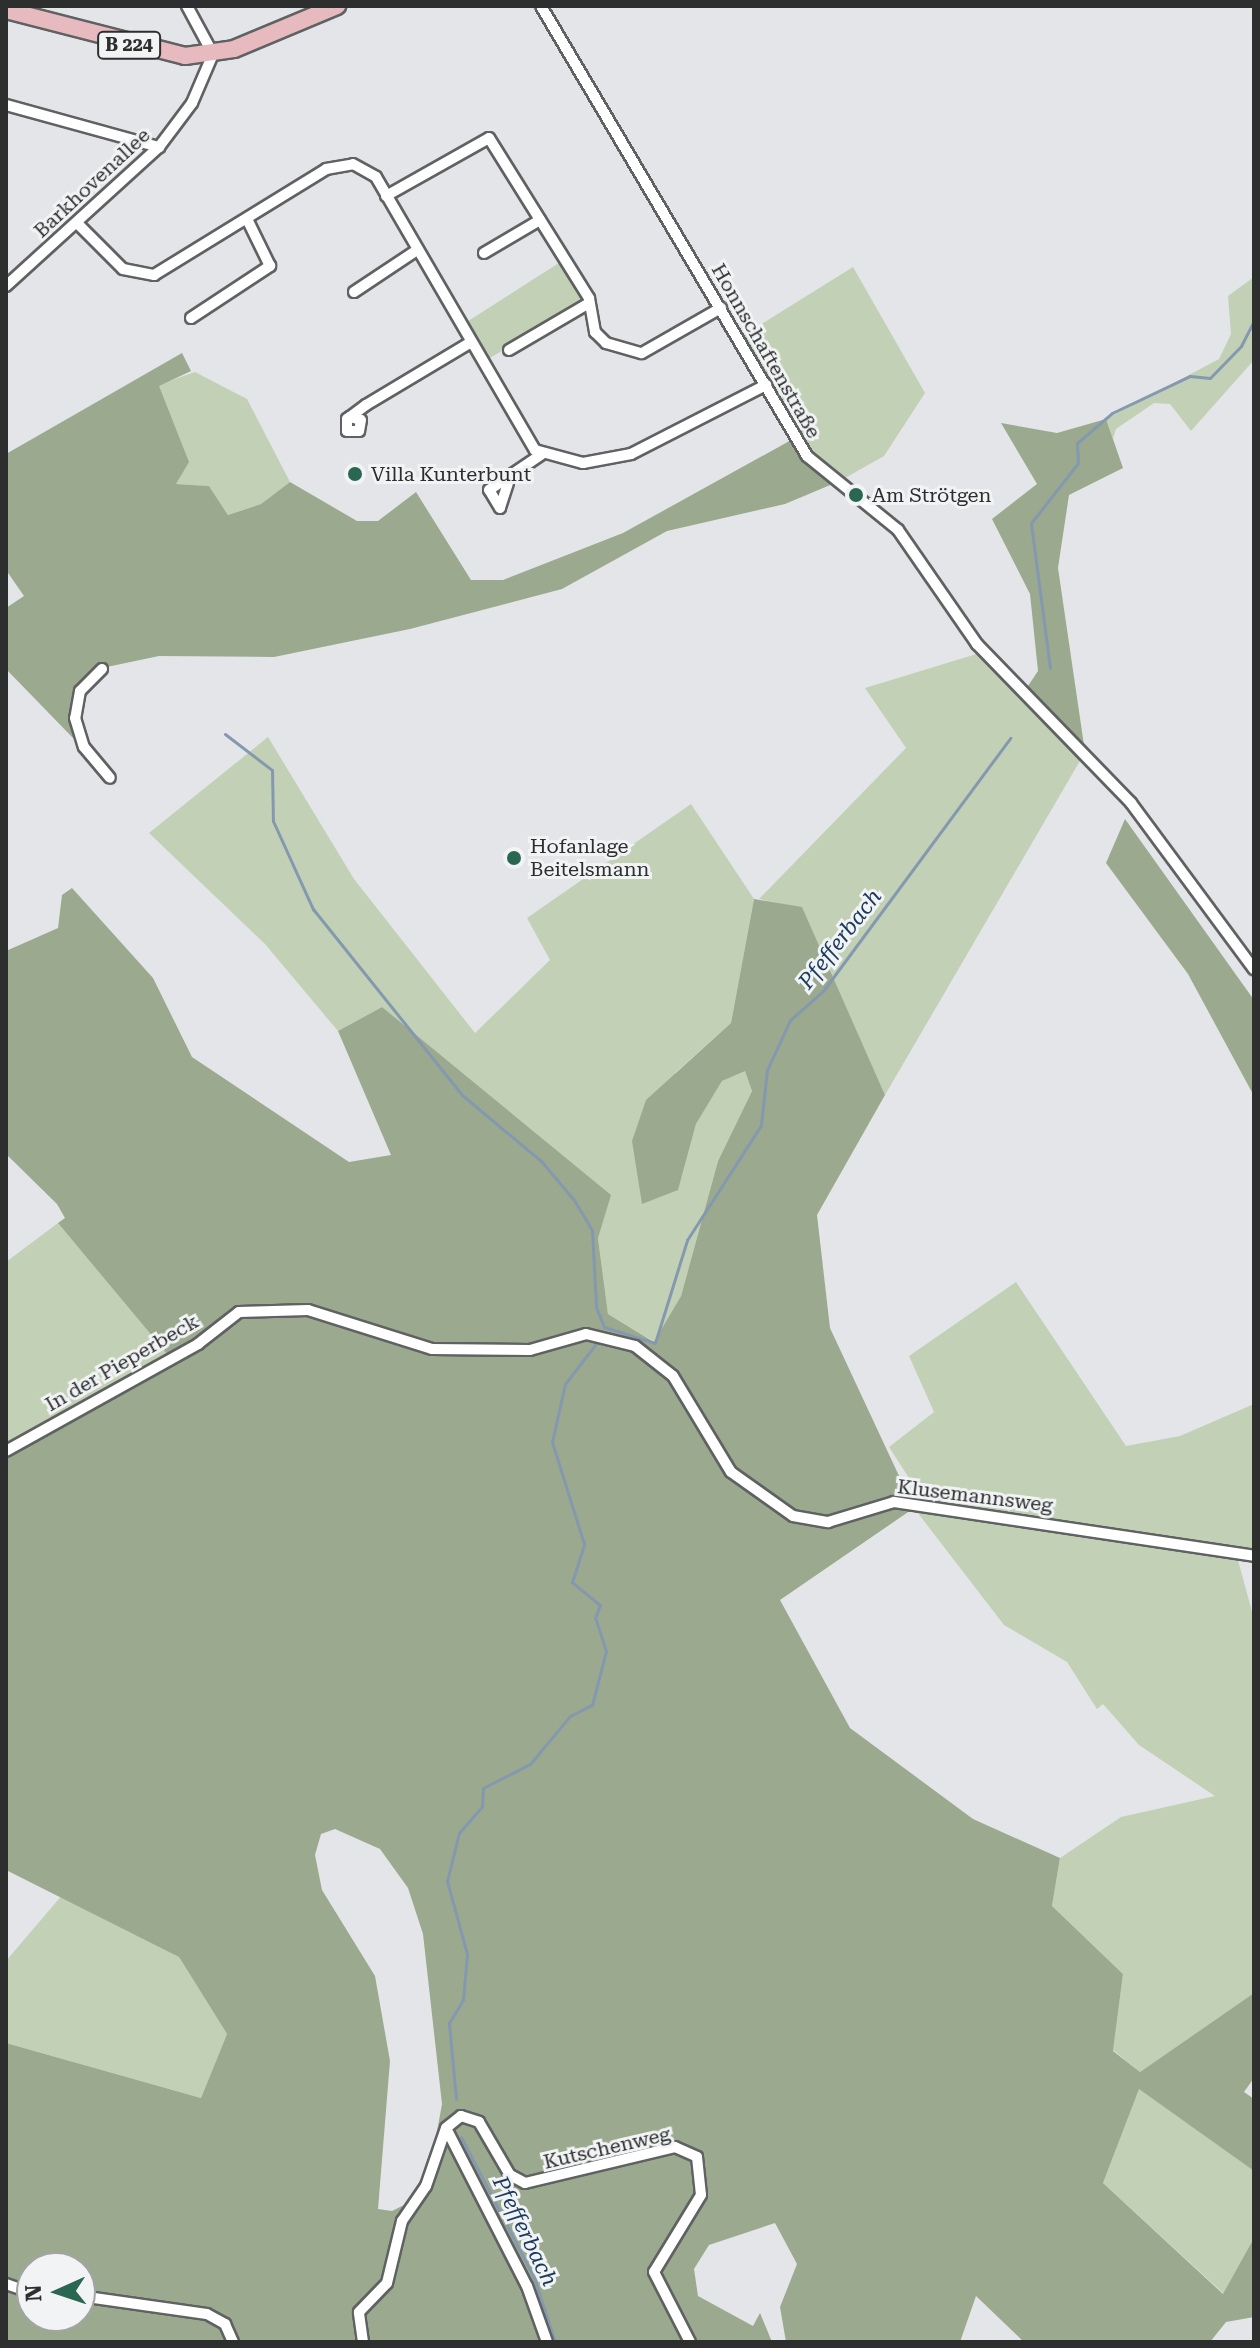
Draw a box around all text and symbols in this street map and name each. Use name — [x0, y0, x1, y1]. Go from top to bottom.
road number: B 224 — [97, 31, 161, 59]
street label: Barkhovenallee — [29, 123, 155, 243]
street label: Honnschaftenstraße — [706, 259, 826, 443]
place label: Villa Kunterbunt — [371, 462, 531, 486]
marker: Villa Kunterbunt — [346, 465, 364, 483]
place label: Am Strötgen — [872, 483, 991, 507]
marker: Am Strötgen — [847, 486, 865, 504]
place label: Hofanlage Beitelsmann — [530, 834, 649, 881]
marker: Hofanlage Beitelsmann — [505, 849, 523, 867]
water label: Pfefferbach — [793, 884, 887, 994]
street label: In der Pieperbeck — [41, 1309, 203, 1417]
street label: Klusemannsweg — [896, 1475, 1054, 1517]
street label: Kutschenweg — [541, 2122, 673, 2174]
water label: Pfefferbach — [487, 2172, 563, 2290]
north arrow — [16, 2252, 96, 2332]
text: N — [21, 2284, 46, 2302]

